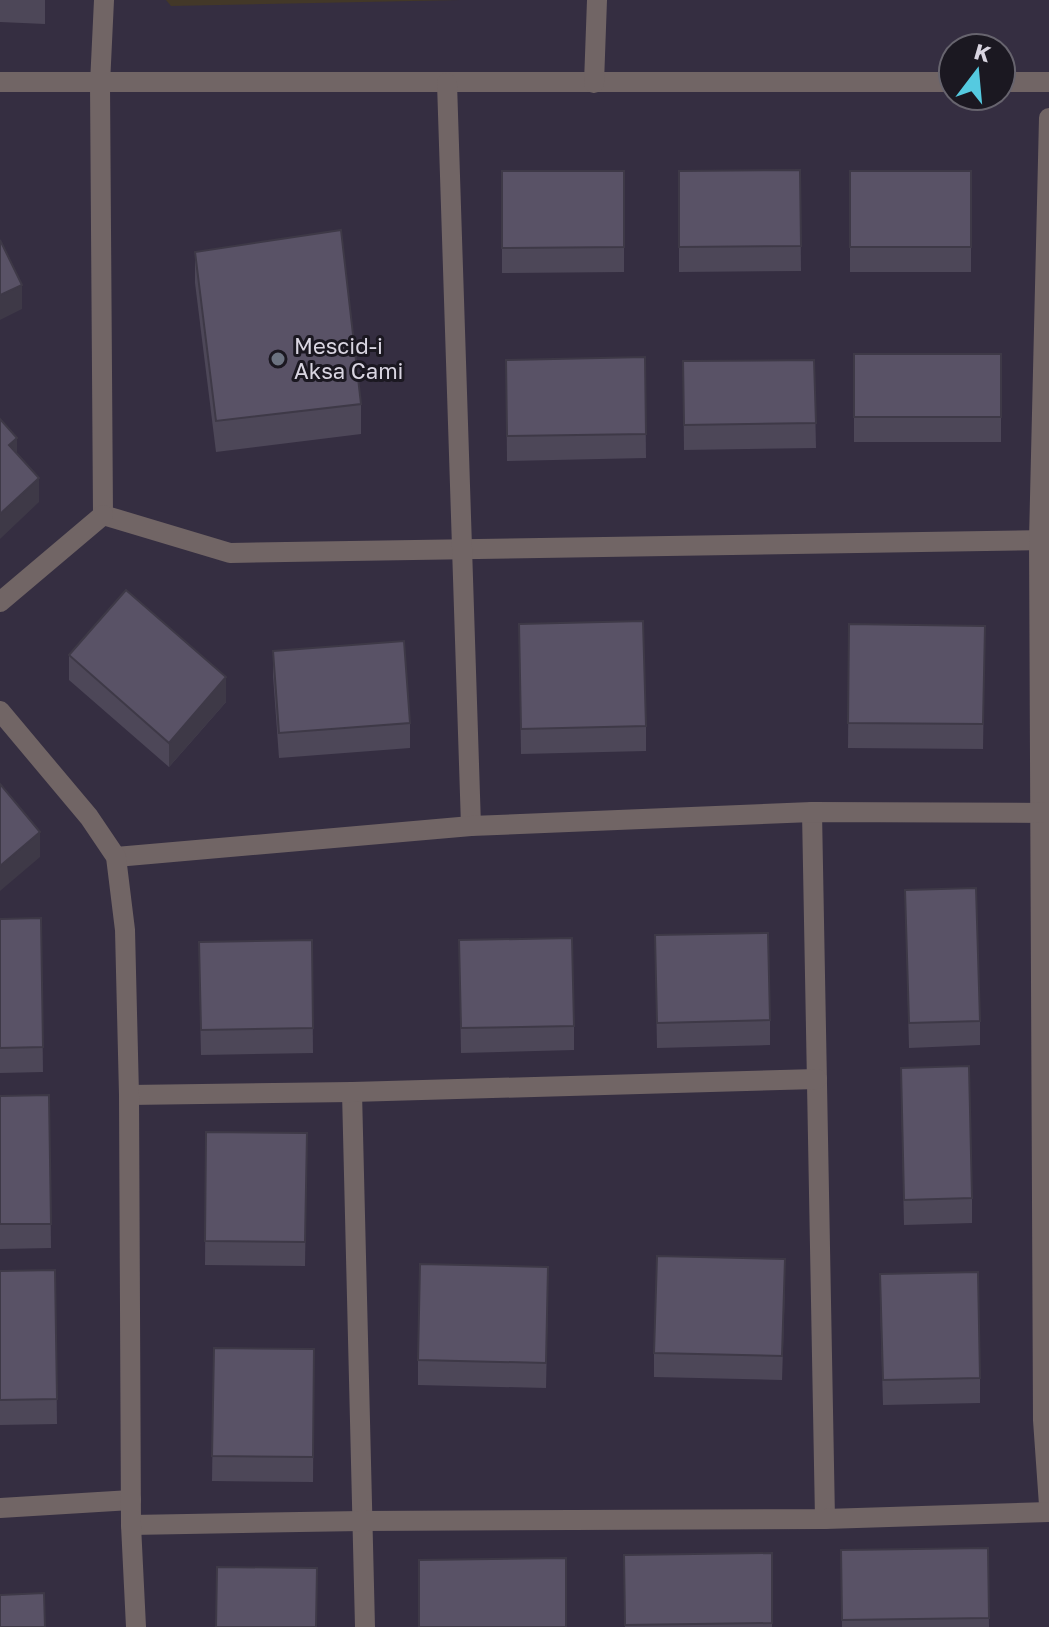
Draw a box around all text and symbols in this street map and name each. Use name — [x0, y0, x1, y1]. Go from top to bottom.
north arrow — [937, 32, 1017, 112]
text: K — [971, 37, 994, 67]
place label: Mescid-i Aksa Cami — [294, 332, 404, 384]
marker: Mescid-i Aksa Cami — [269, 350, 287, 368]

